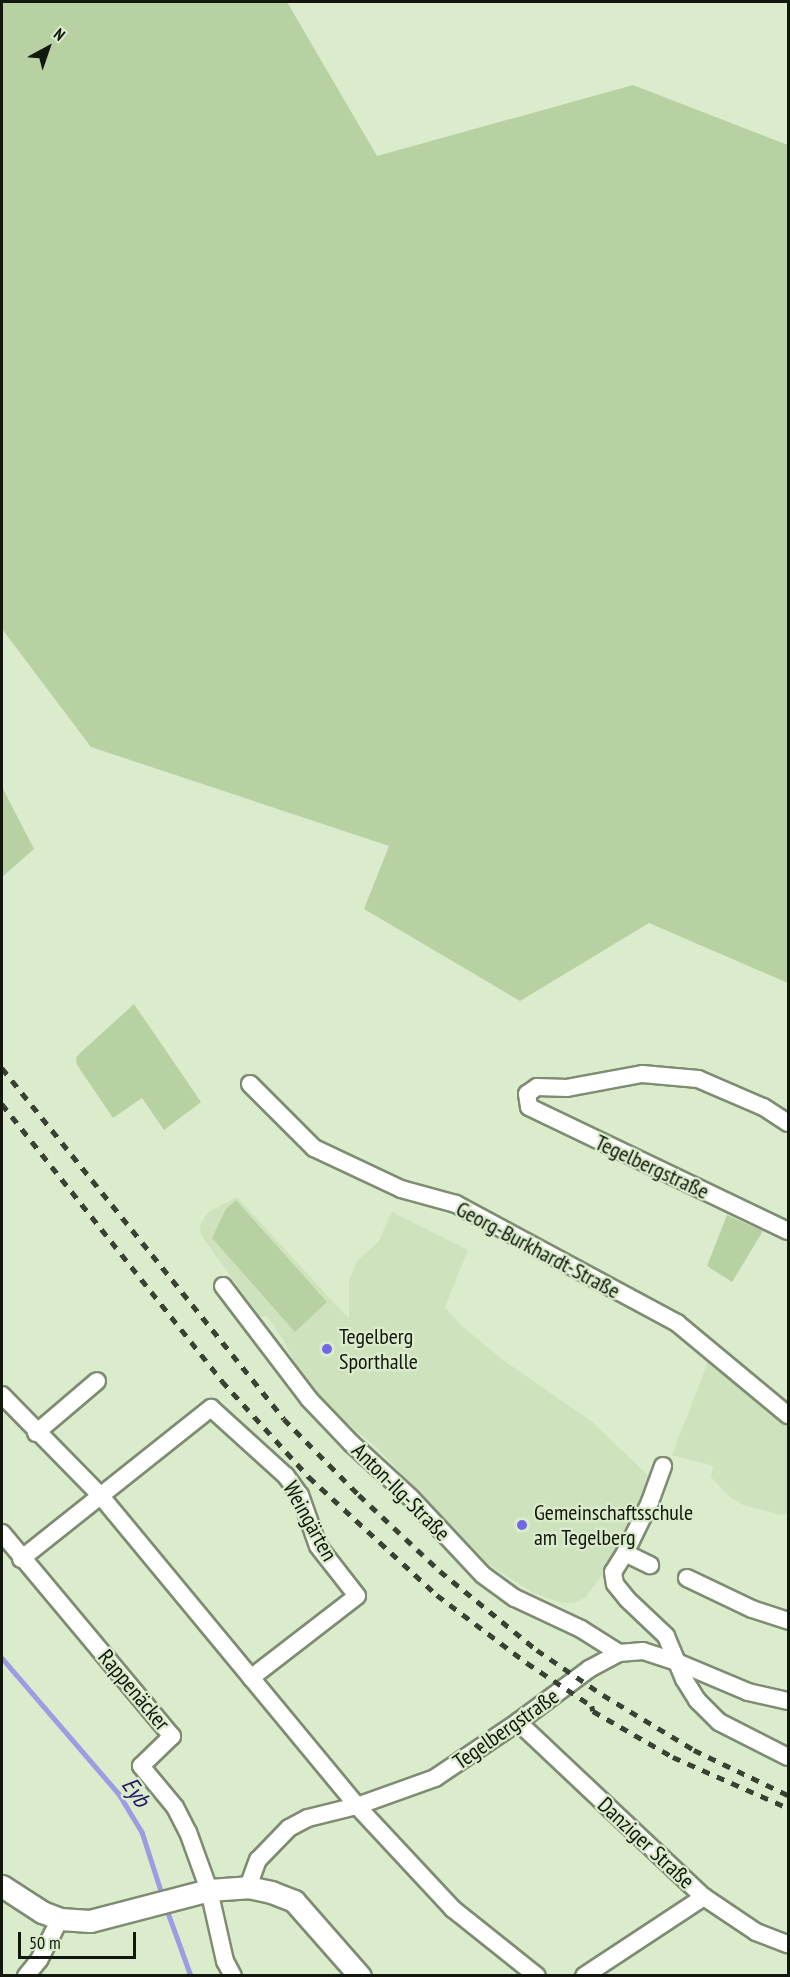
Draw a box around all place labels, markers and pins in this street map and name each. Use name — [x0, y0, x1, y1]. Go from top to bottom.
place label: Tegelberg Sporthalle — [339, 1323, 418, 1374]
marker: Tegelberg Sporthalle — [320, 1342, 334, 1356]
place label: Gemeinschaftsschule am Tegelberg — [534, 1499, 693, 1550]
marker: Gemeinschaftsschule am Tegelberg — [515, 1518, 529, 1532]

